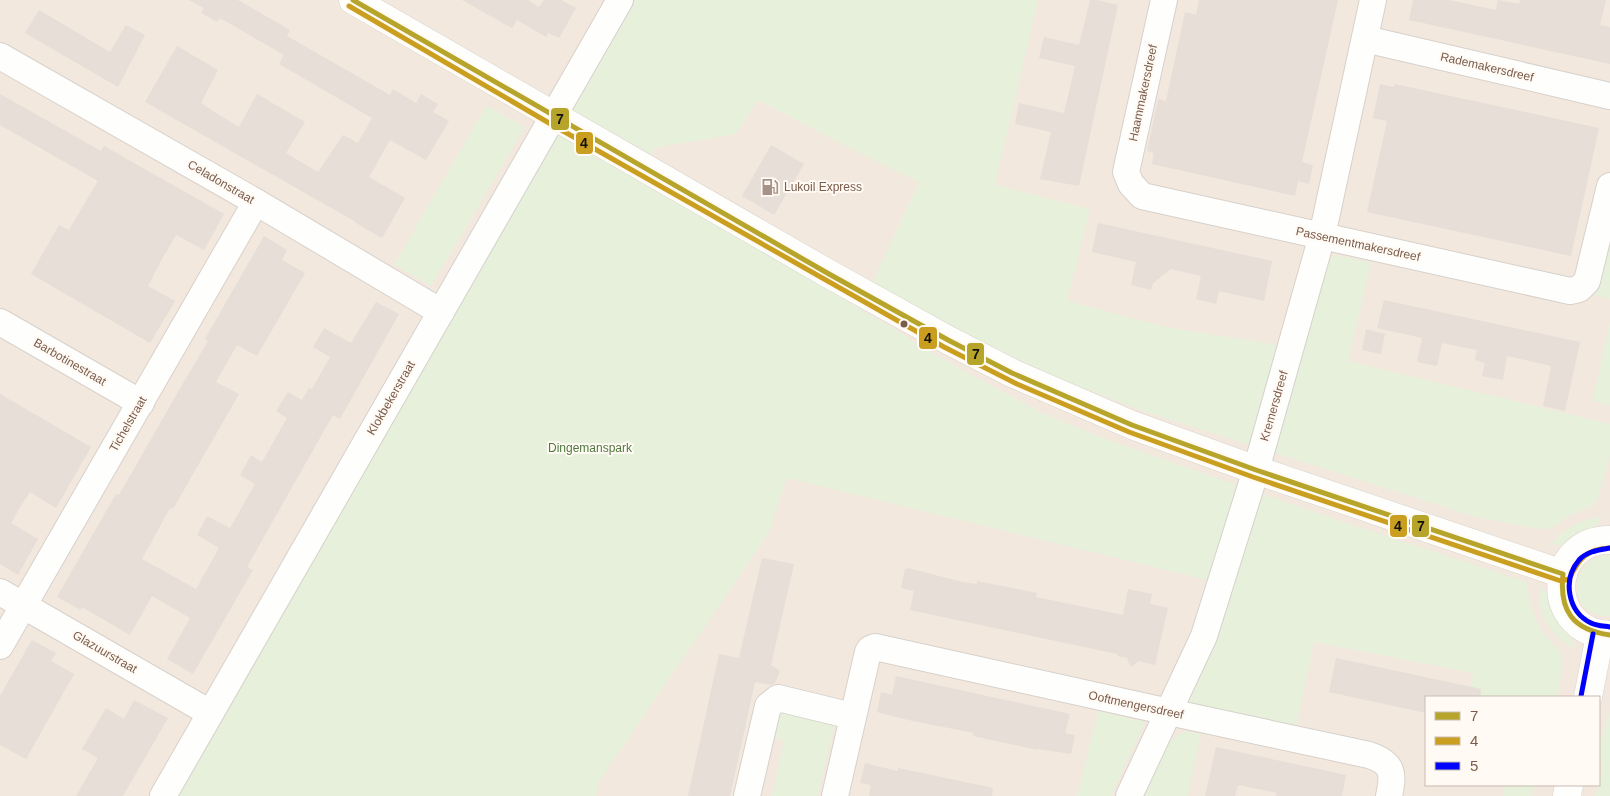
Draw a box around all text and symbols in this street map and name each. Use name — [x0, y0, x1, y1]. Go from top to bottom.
street label: Haammakersdreef — [1126, 43, 1160, 143]
street label: Rademakersdreef — [1439, 49, 1536, 85]
line badge: 7 — [550, 107, 570, 131]
text: 7 — [556, 111, 564, 127]
line badge: 4 — [575, 131, 594, 155]
text: 4 — [580, 135, 588, 151]
street label: Celadonstraat — [185, 157, 257, 207]
fuel station icon: Lukoil Express — [760, 177, 780, 197]
place label: Lukoil Express — [784, 180, 862, 194]
street label: Passementmakersdreef — [1295, 224, 1422, 264]
unlabelled marker — [899, 319, 909, 329]
line badge: 4 — [918, 326, 938, 350]
text: 4 — [924, 330, 932, 346]
street label: Barbotinestraat — [31, 336, 109, 389]
line badge: 7 — [966, 342, 985, 366]
text: 7 — [972, 346, 980, 362]
street label: Klokbekerstraat — [364, 358, 418, 438]
street label: Kremersdreef — [1257, 368, 1291, 443]
street label: Tichelstraat — [107, 393, 150, 454]
park label: Dingemanspark — [548, 441, 633, 455]
line badge: 4 — [1389, 514, 1408, 538]
line badge: 7 — [1411, 514, 1430, 538]
text: 4 — [1394, 518, 1402, 534]
text: 7 — [1417, 518, 1425, 534]
street label: Glazuurstraat — [70, 628, 140, 676]
street label: Ooftmengersdreef — [1087, 688, 1185, 722]
legend — [1425, 696, 1600, 786]
text: 7 — [1470, 707, 1478, 724]
text: 4 — [1470, 732, 1478, 749]
text: 5 — [1470, 757, 1478, 774]

